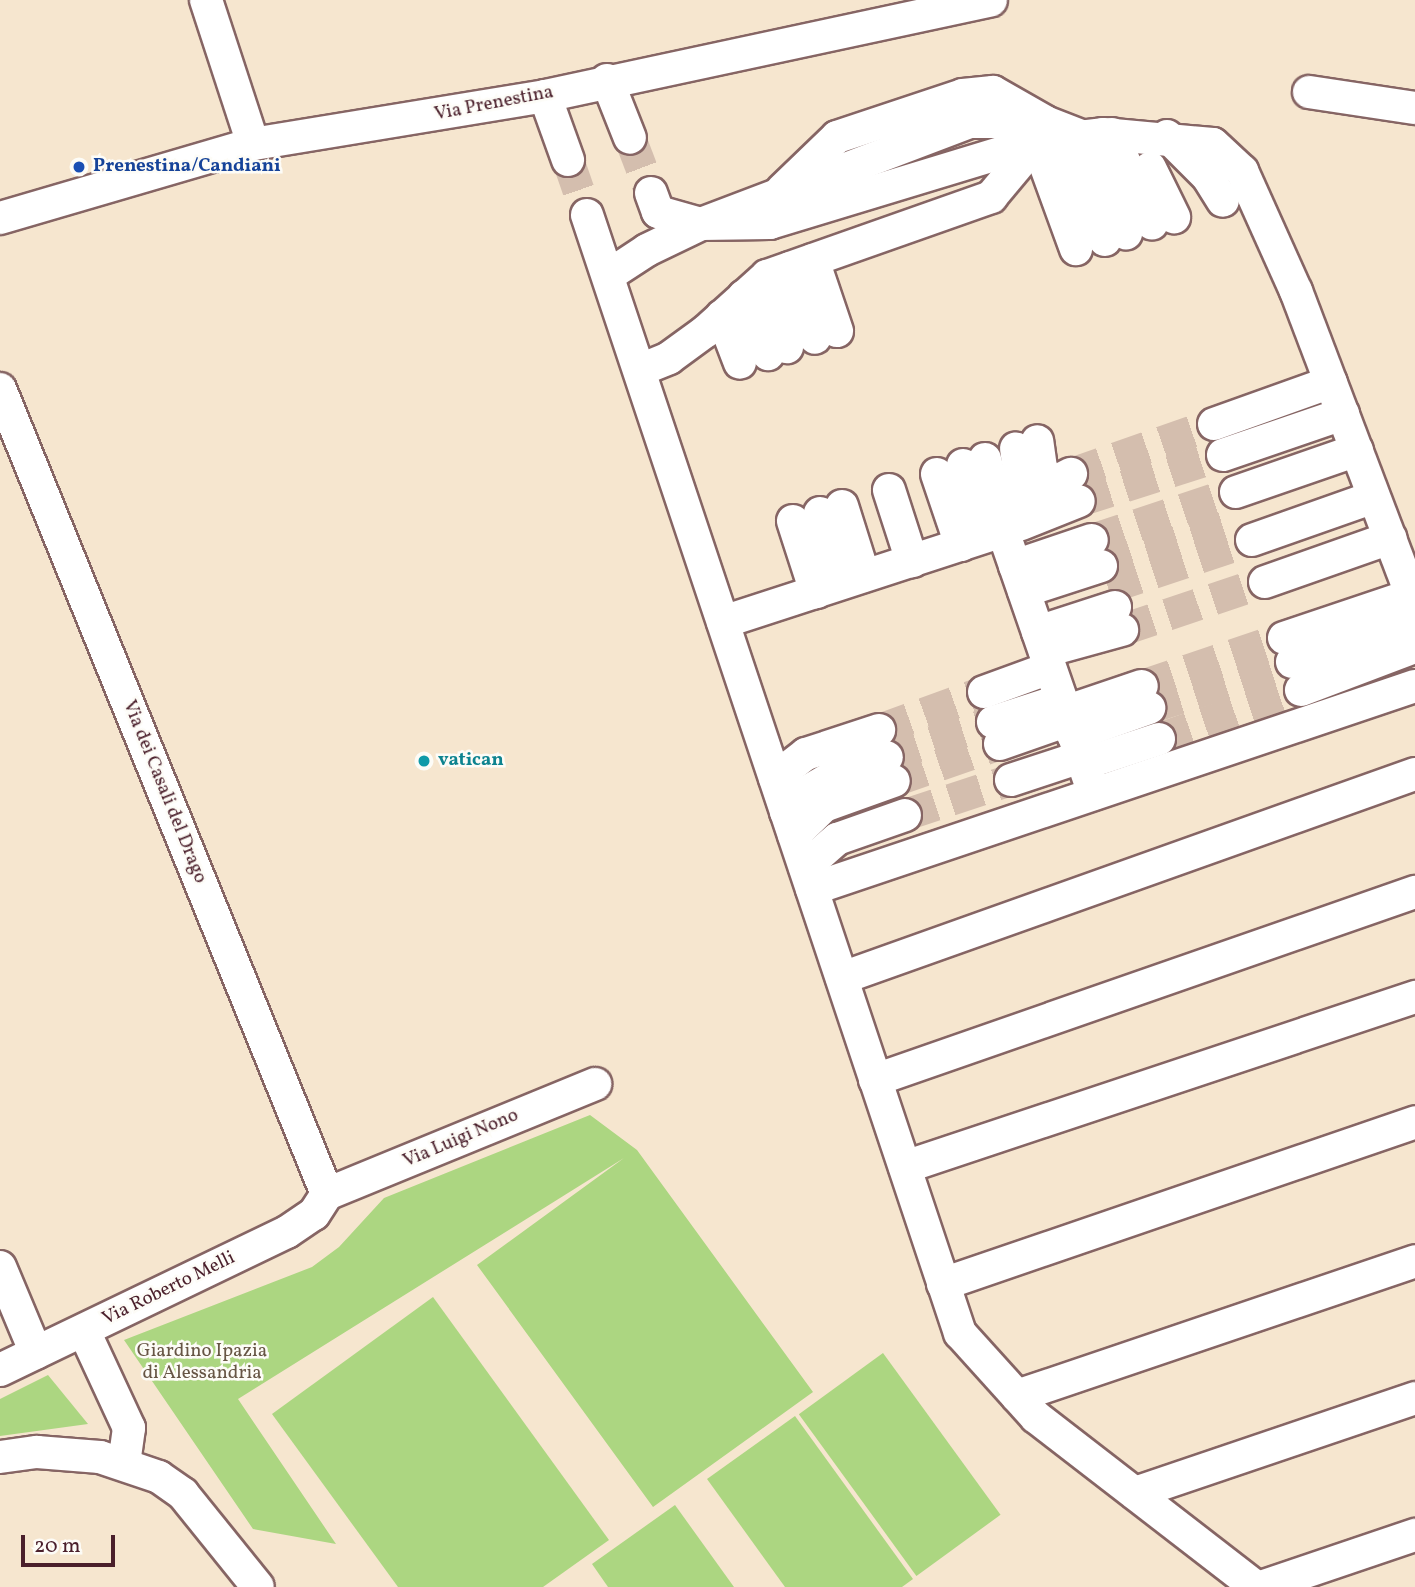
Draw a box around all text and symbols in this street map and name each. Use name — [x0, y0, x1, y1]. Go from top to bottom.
street label: Via Prenestina — [433, 81, 555, 127]
place label: Prenestina/Candiani — [93, 156, 281, 178]
marker: Prenestina/Candiani — [71, 159, 87, 175]
street label: Via dei Casali del Drago — [117, 697, 211, 887]
place label: vatican — [438, 750, 504, 772]
marker: vatican — [416, 753, 432, 769]
street label: Via Luigi Nono — [400, 1104, 522, 1174]
street label: Via Roberto Melli — [99, 1247, 239, 1331]
park label: Giardino Ipazia di Alessandria — [137, 1341, 267, 1385]
scale bar — [24, 1520, 119, 1564]
text: 20 m — [34, 1532, 80, 1561]

